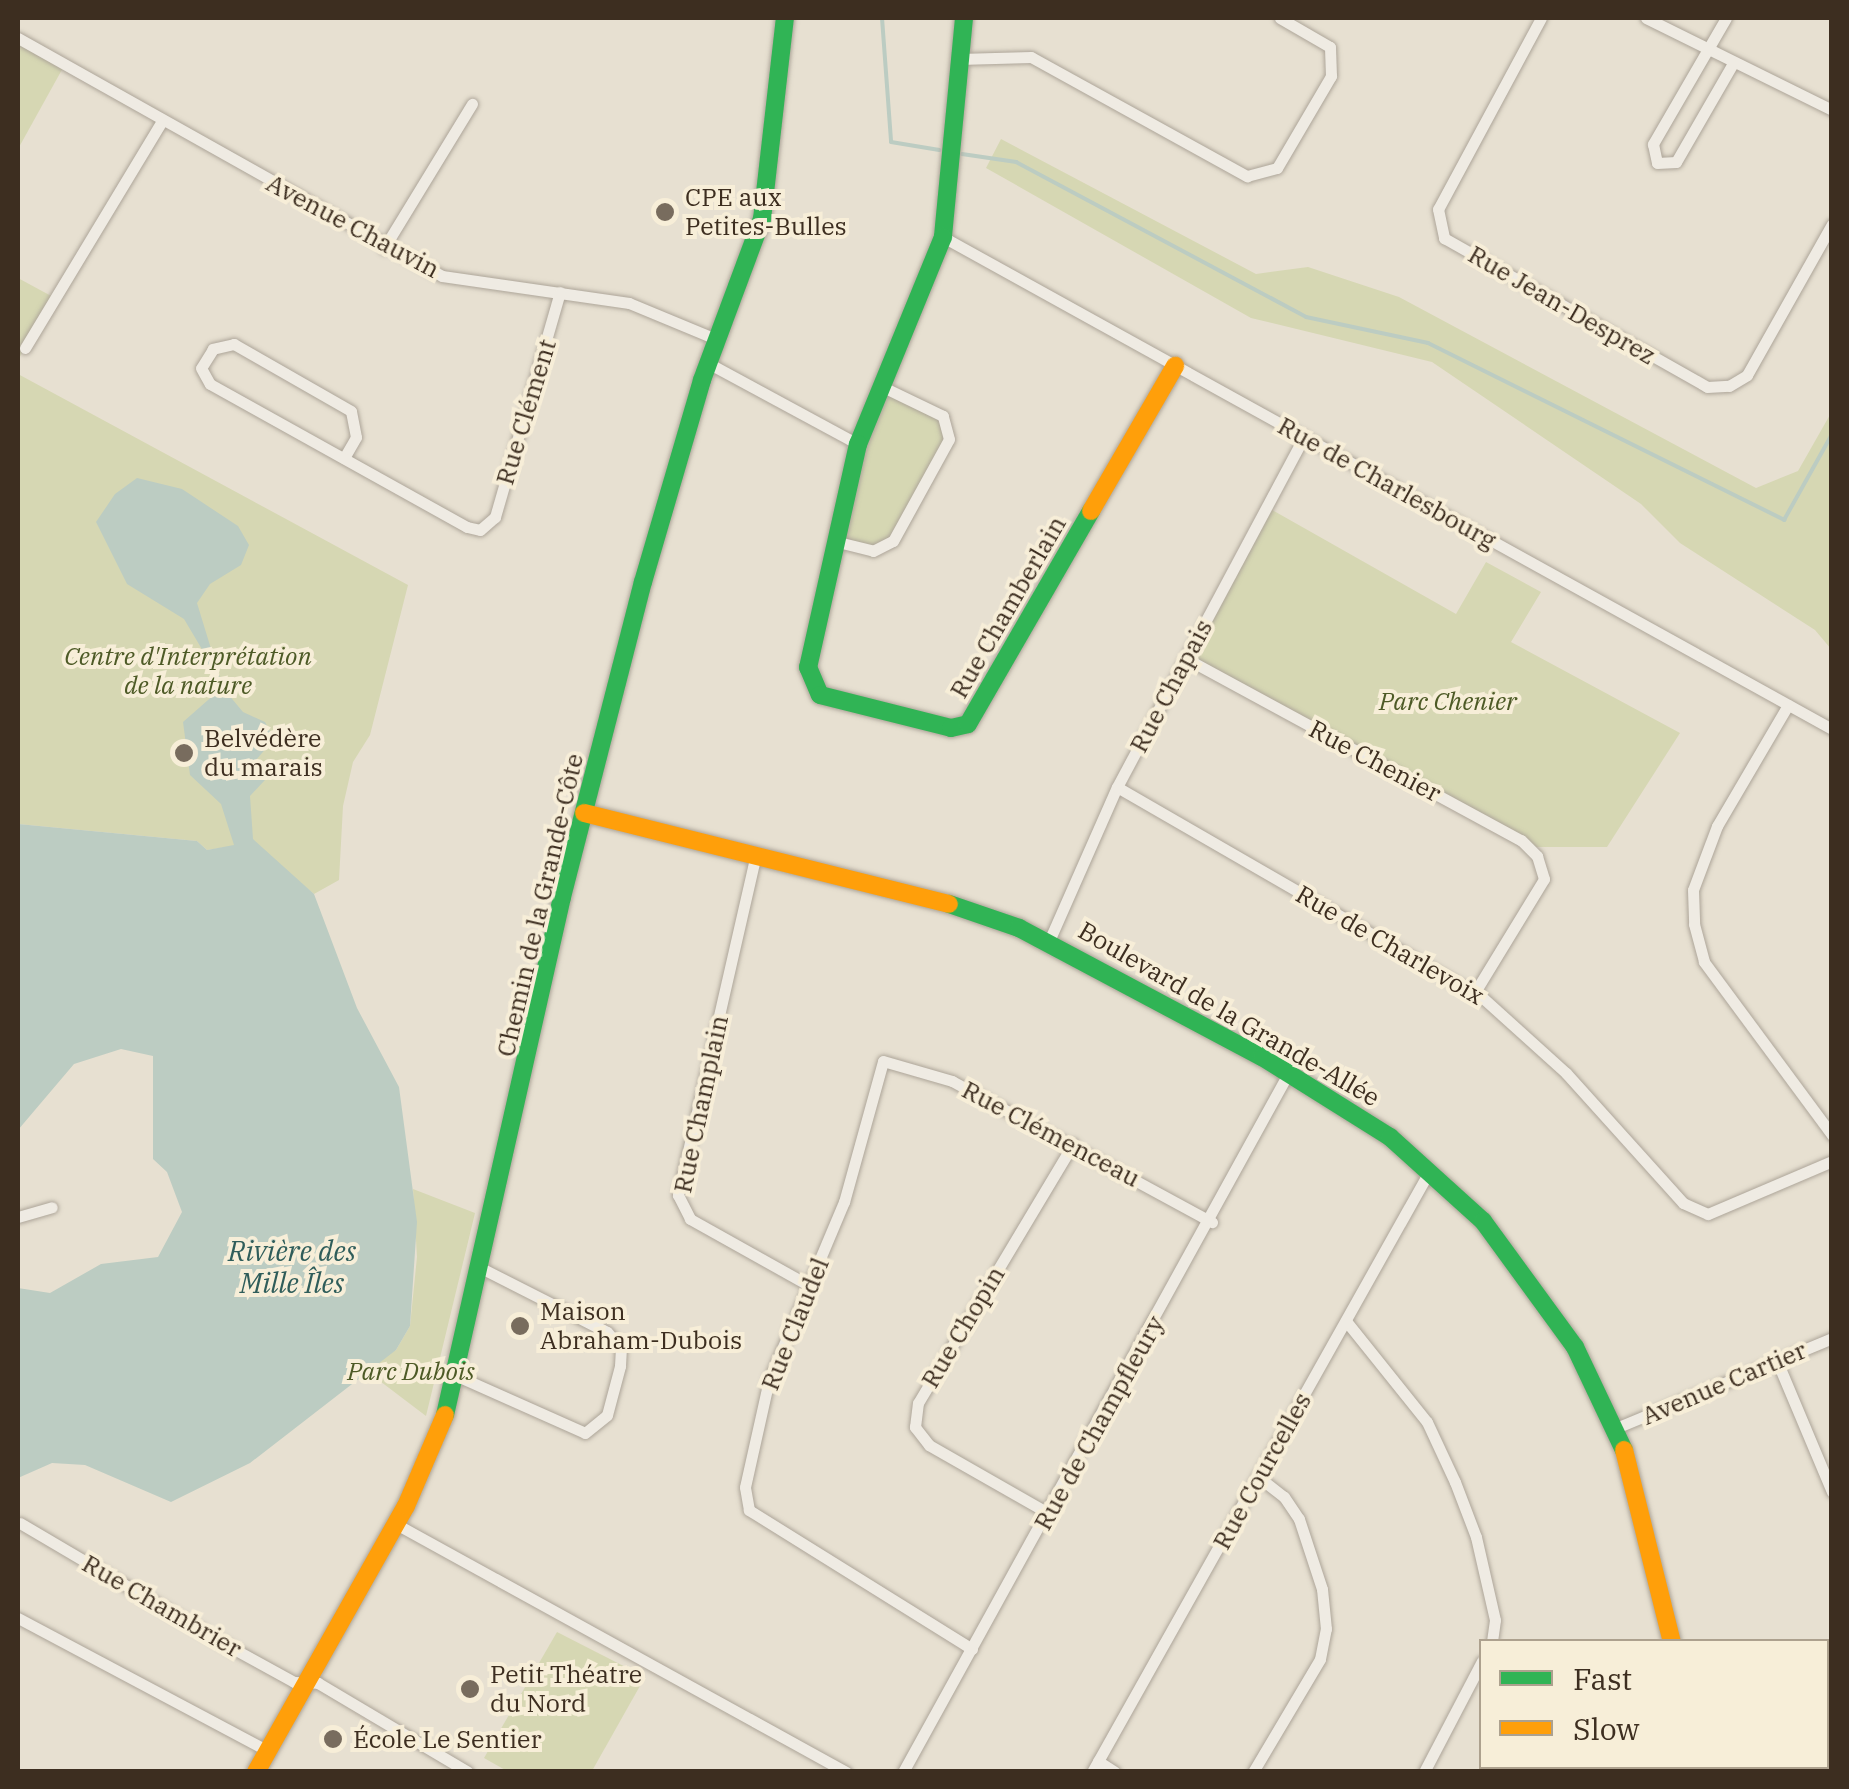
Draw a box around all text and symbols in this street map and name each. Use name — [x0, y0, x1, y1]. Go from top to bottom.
street label: Avenue Chauvin — [261, 168, 445, 284]
place label: CPE aux Petites-Bulles — [685, 183, 847, 242]
marker: CPE aux Petites-Bulles — [654, 201, 676, 223]
street label: Rue Jean-Desprez — [1463, 239, 1661, 371]
street label: Rue Clément — [490, 336, 562, 488]
street label: Rue de Charlesbourg — [1273, 411, 1501, 555]
street label: Rue Chamberlain — [944, 511, 1072, 703]
street label: Rue Chapais — [1123, 614, 1219, 758]
park label: Centre d'Interprétation de la nature — [64, 642, 312, 701]
park label: Parc Chenier — [1379, 686, 1517, 716]
street label: Rue Chenier — [1304, 714, 1446, 808]
place label: Belvédère du marais — [204, 724, 323, 783]
marker: Belvédère du marais — [173, 742, 195, 764]
street label: Chemin de la Grande-Côte — [490, 750, 590, 1060]
street label: Rue de Charlevoix — [1291, 879, 1489, 1011]
street label: Boulevard de la Grande-Allée — [1073, 915, 1385, 1113]
street label: Rue Champlain — [668, 1012, 734, 1196]
street label: Rue Clémenceau — [957, 1075, 1145, 1193]
water label: Rivière des Mille Îles — [228, 1234, 356, 1300]
street label: Rue Claudel — [755, 1253, 835, 1395]
street label: Rue Chopin — [915, 1261, 1011, 1393]
place label: Maison Abraham-Dubois — [540, 1297, 742, 1356]
street label: Rue de Champfleury — [1028, 1311, 1170, 1535]
marker: Maison Abraham-Dubois — [509, 1315, 531, 1337]
street label: Avenue Cartier — [1637, 1335, 1811, 1431]
park label: Parc Dubois — [347, 1356, 475, 1386]
street label: Rue Courcelles — [1207, 1387, 1317, 1555]
street label: Rue Chambrier — [77, 1548, 247, 1664]
legend — [1479, 1639, 1829, 1769]
text: Fast — [1573, 1659, 1632, 1698]
place label: Petit Théatre du Nord — [490, 1660, 642, 1719]
marker: Petit Théatre du Nord — [459, 1678, 481, 1700]
text: Slow — [1573, 1709, 1640, 1748]
place label: École Le Sentier — [353, 1724, 542, 1754]
marker: École Le Sentier — [322, 1728, 344, 1750]

